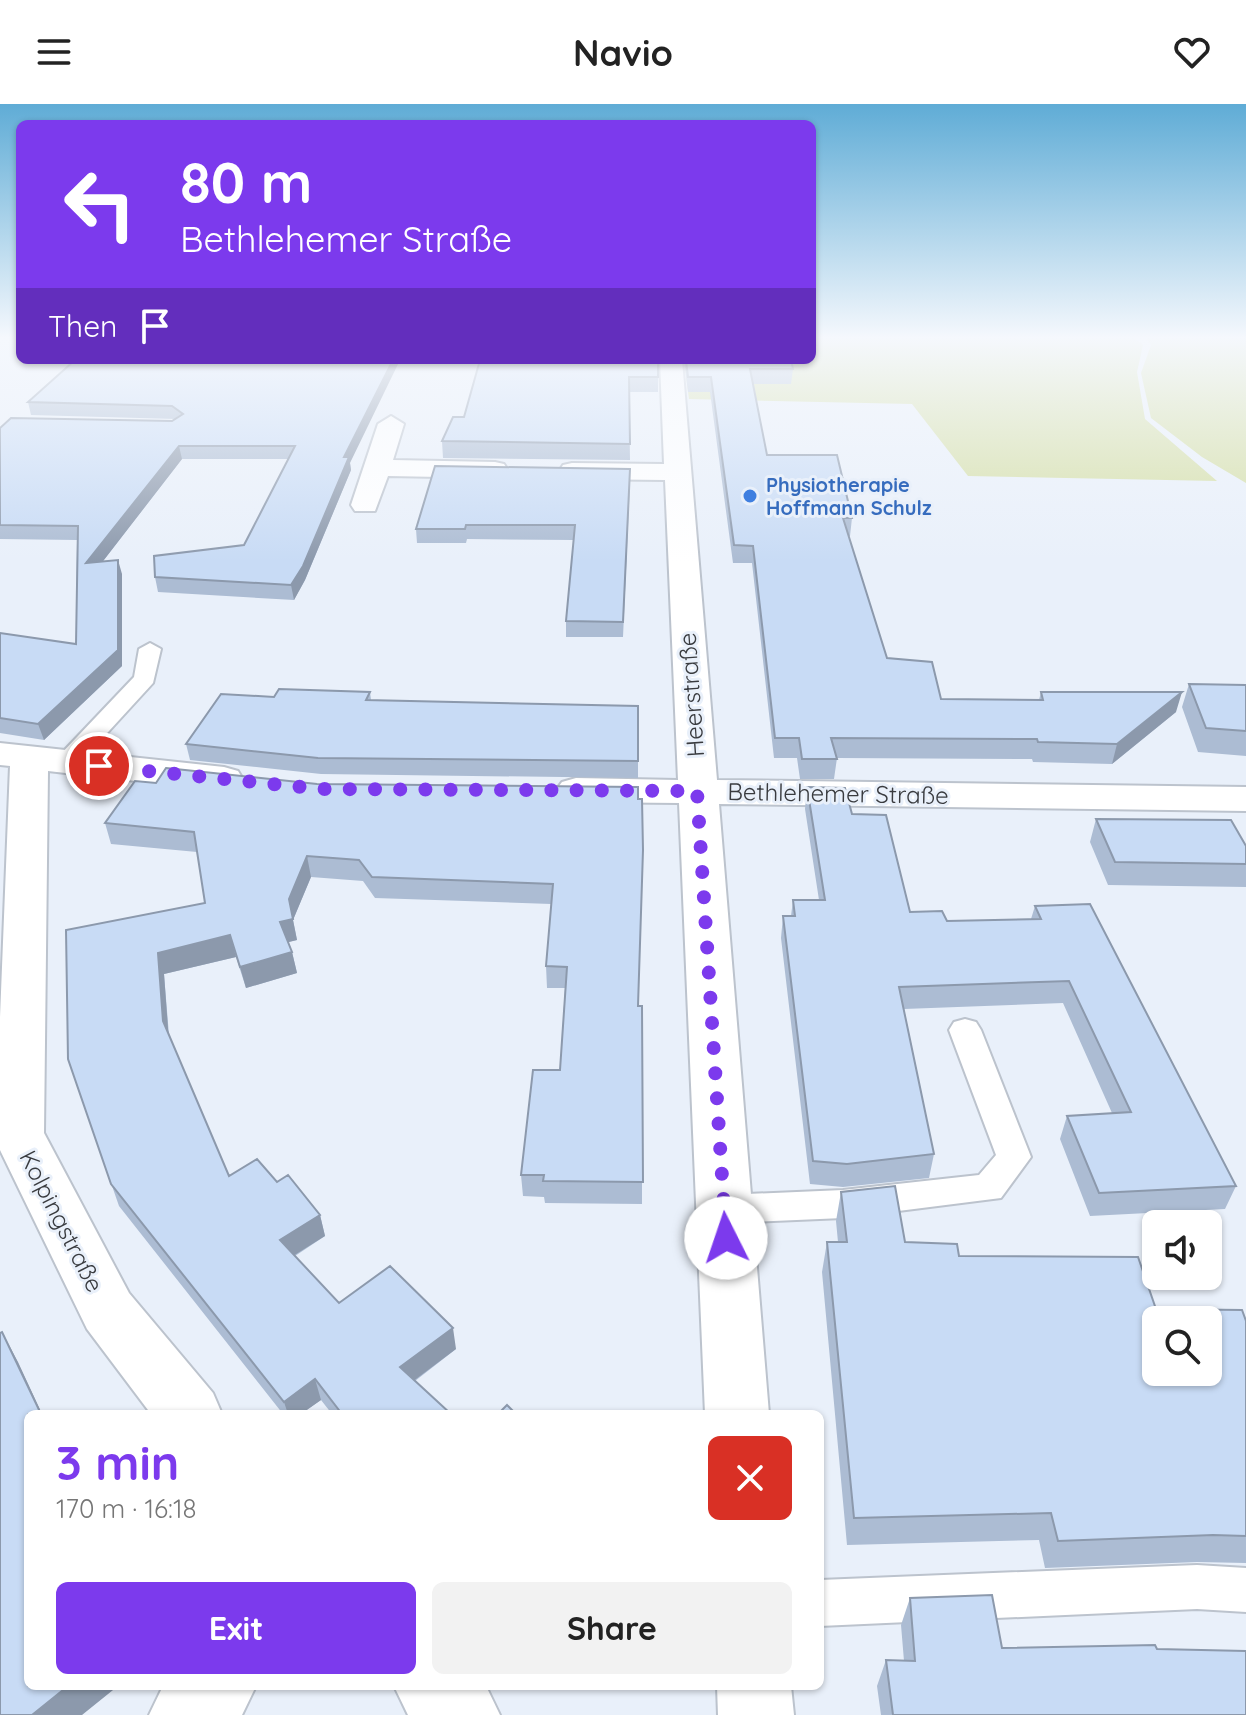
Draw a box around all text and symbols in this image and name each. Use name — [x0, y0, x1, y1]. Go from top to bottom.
icon: menu — [32, 30, 76, 74]
text: Navio — [573, 30, 673, 75]
icon: heart — [1170, 30, 1214, 74]
text: 80 m — [180, 147, 312, 217]
icon: left — [48, 152, 152, 256]
text: Bethlehemer Straße — [180, 216, 512, 261]
icon: arrive — [133, 304, 177, 348]
text: Then — [48, 307, 117, 345]
place label: Physiotherapie Hoffmann Schulz — [766, 472, 932, 520]
marker: Physiotherapie Hoffmann Schulz — [741, 487, 759, 505]
street label: Heerstraße — [672, 632, 710, 758]
pin — [65, 732, 133, 800]
icon: arrive — [77, 744, 121, 788]
street label: Bethlehemer Straße — [727, 776, 949, 810]
street label: Kolpingstraße — [13, 1145, 111, 1297]
position arrow — [684, 1196, 768, 1280]
map controls — [1142, 1210, 1222, 1386]
button: sound — [1142, 1210, 1222, 1290]
button: search — [1142, 1306, 1222, 1386]
text: 3 min — [56, 1432, 179, 1492]
button: close — [708, 1436, 792, 1520]
text: 170 m · 16:18 — [56, 1492, 197, 1525]
button: Exit — [56, 1582, 416, 1674]
button: Share — [432, 1582, 792, 1674]

